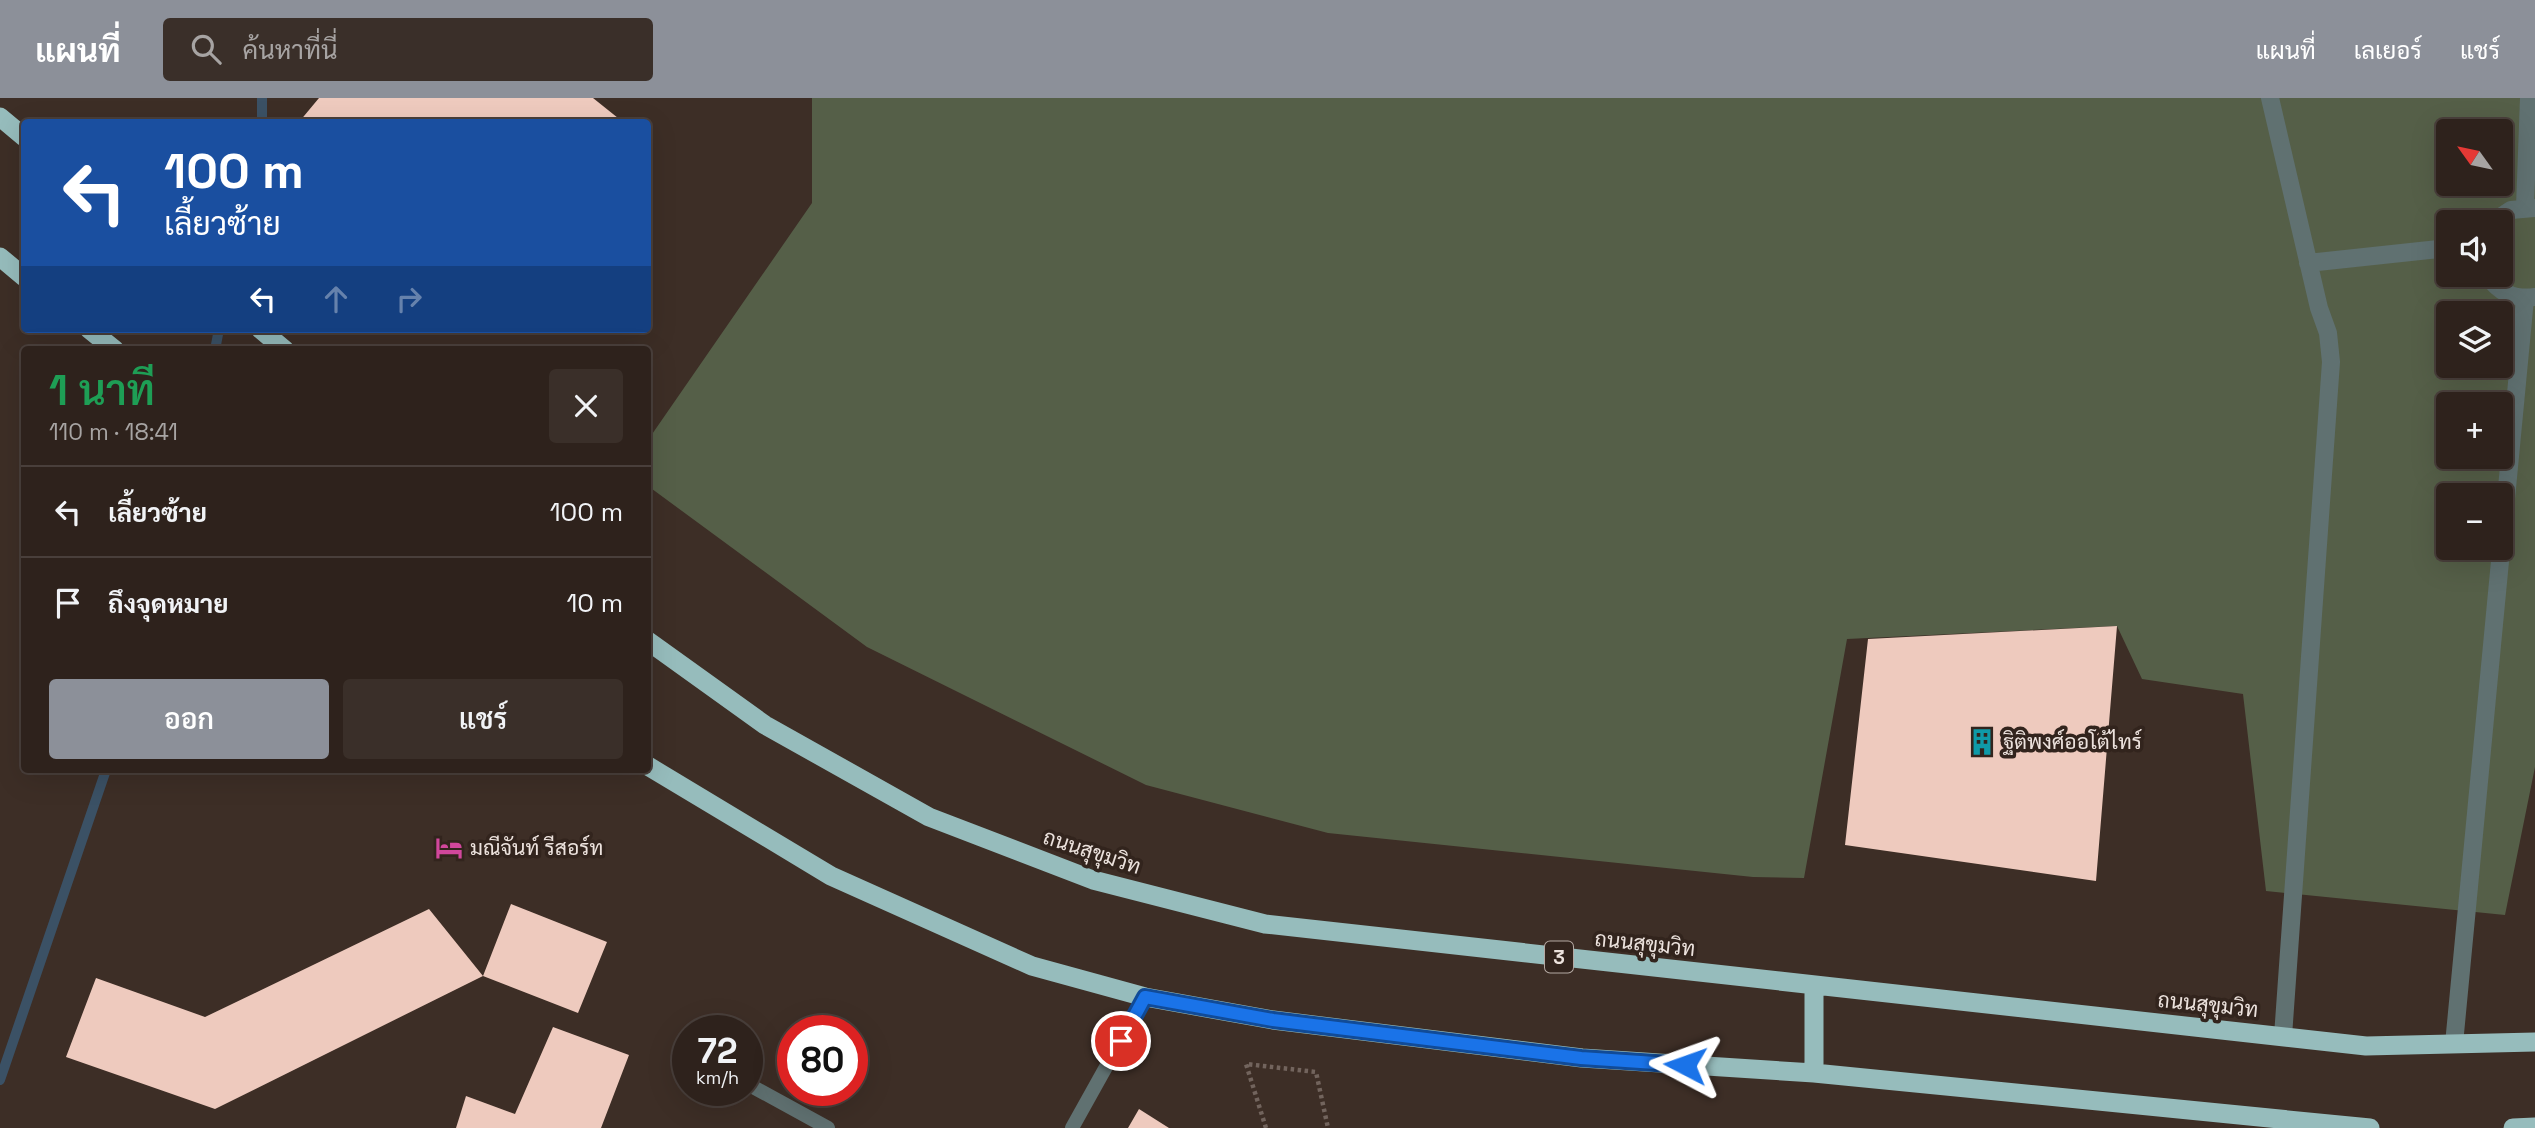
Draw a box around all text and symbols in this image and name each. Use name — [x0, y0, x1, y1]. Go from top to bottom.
search box — [163, 18, 653, 81]
text: แผนที่ — [35, 30, 121, 72]
icon: search — [187, 30, 225, 68]
text: ค้นหาที่นี่ — [243, 33, 338, 67]
text: แผนที่ — [2256, 35, 2316, 66]
text: เลเยอร์ — [2354, 35, 2422, 66]
text: แชร์ — [2460, 35, 2500, 66]
north arrow — [2436, 119, 2513, 196]
map controls — [2436, 119, 2513, 560]
text: 100 m — [164, 140, 304, 202]
icon: left — [49, 147, 140, 238]
text: เลี้ยวซ้าย — [164, 204, 281, 244]
button: sound — [2436, 210, 2513, 287]
icon: left — [244, 280, 282, 318]
icon: ahead — [317, 280, 355, 318]
icon: right — [390, 280, 428, 318]
button: layers — [2436, 301, 2513, 378]
text: 1 นาที — [49, 364, 155, 417]
button: close — [549, 369, 623, 443]
button: + — [2436, 392, 2513, 469]
text: 110 m · 18:41 — [49, 417, 178, 447]
button: − — [2436, 483, 2513, 560]
icon: left — [49, 493, 87, 531]
text: 100 m — [550, 495, 623, 529]
text: เลี้ยวซ้าย — [108, 496, 207, 530]
icon: arrive — [49, 584, 87, 622]
text: 10 m — [566, 586, 623, 620]
text: ถึงจุดหมาย — [108, 587, 229, 621]
button: ออก — [49, 679, 329, 759]
button: แชร์ — [343, 679, 623, 759]
building icon: ฐิติพงศ์ออโต้ไทร์ — [1967, 727, 1997, 757]
place label: ฐิติพงศ์ออโต้ไทร์ — [2002, 728, 2142, 755]
street label: ถนนสุขุมวิท — [1040, 823, 1144, 881]
hotel icon: มณีจันท์ รีสอร์ท — [434, 833, 464, 863]
place label: มณีจันท์ รีสอร์ท — [470, 834, 603, 861]
street label: ถนนสุขุมวิท — [1593, 925, 1697, 963]
road number: 3 — [1545, 942, 1573, 972]
street label: ถนนสุขุมวิท — [2156, 986, 2260, 1024]
pin — [1091, 1011, 1151, 1071]
speed limit sign: 80 — [777, 1015, 868, 1106]
icon: arrive — [1102, 1022, 1140, 1060]
position arrow — [1648, 1028, 1722, 1102]
text: 72 — [697, 1029, 738, 1073]
text: km/h — [696, 1066, 739, 1089]

